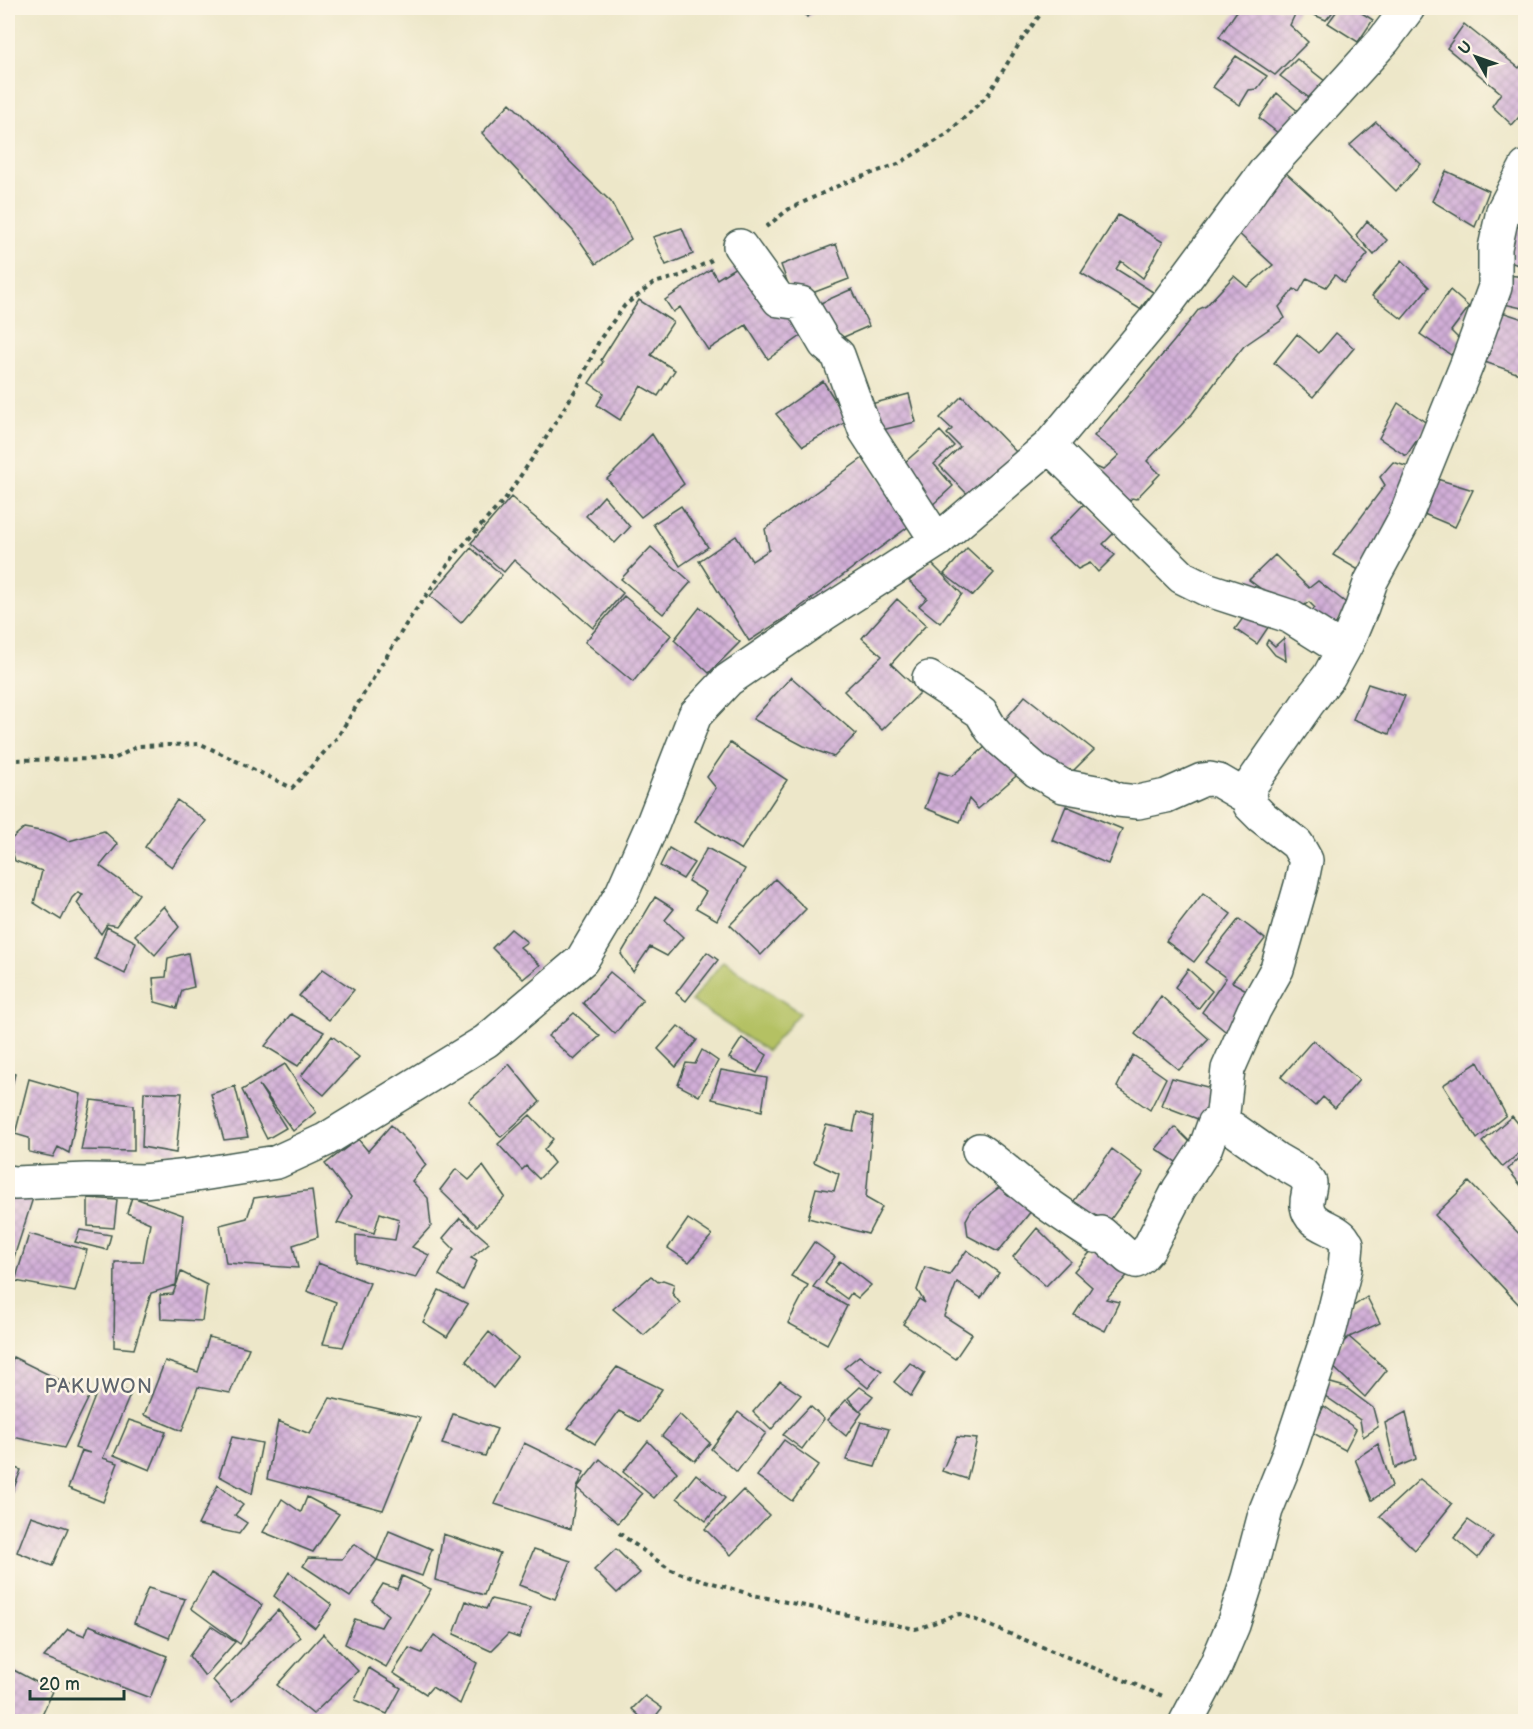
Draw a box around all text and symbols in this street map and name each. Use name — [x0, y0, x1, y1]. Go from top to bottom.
north arrow — [1446, 27, 1506, 87]
text: U — [1455, 38, 1477, 59]
district label: PAKUWON — [44, 1375, 154, 1399]
scale bar — [30, 1663, 124, 1701]
text: 20 m — [39, 1674, 80, 1695]

